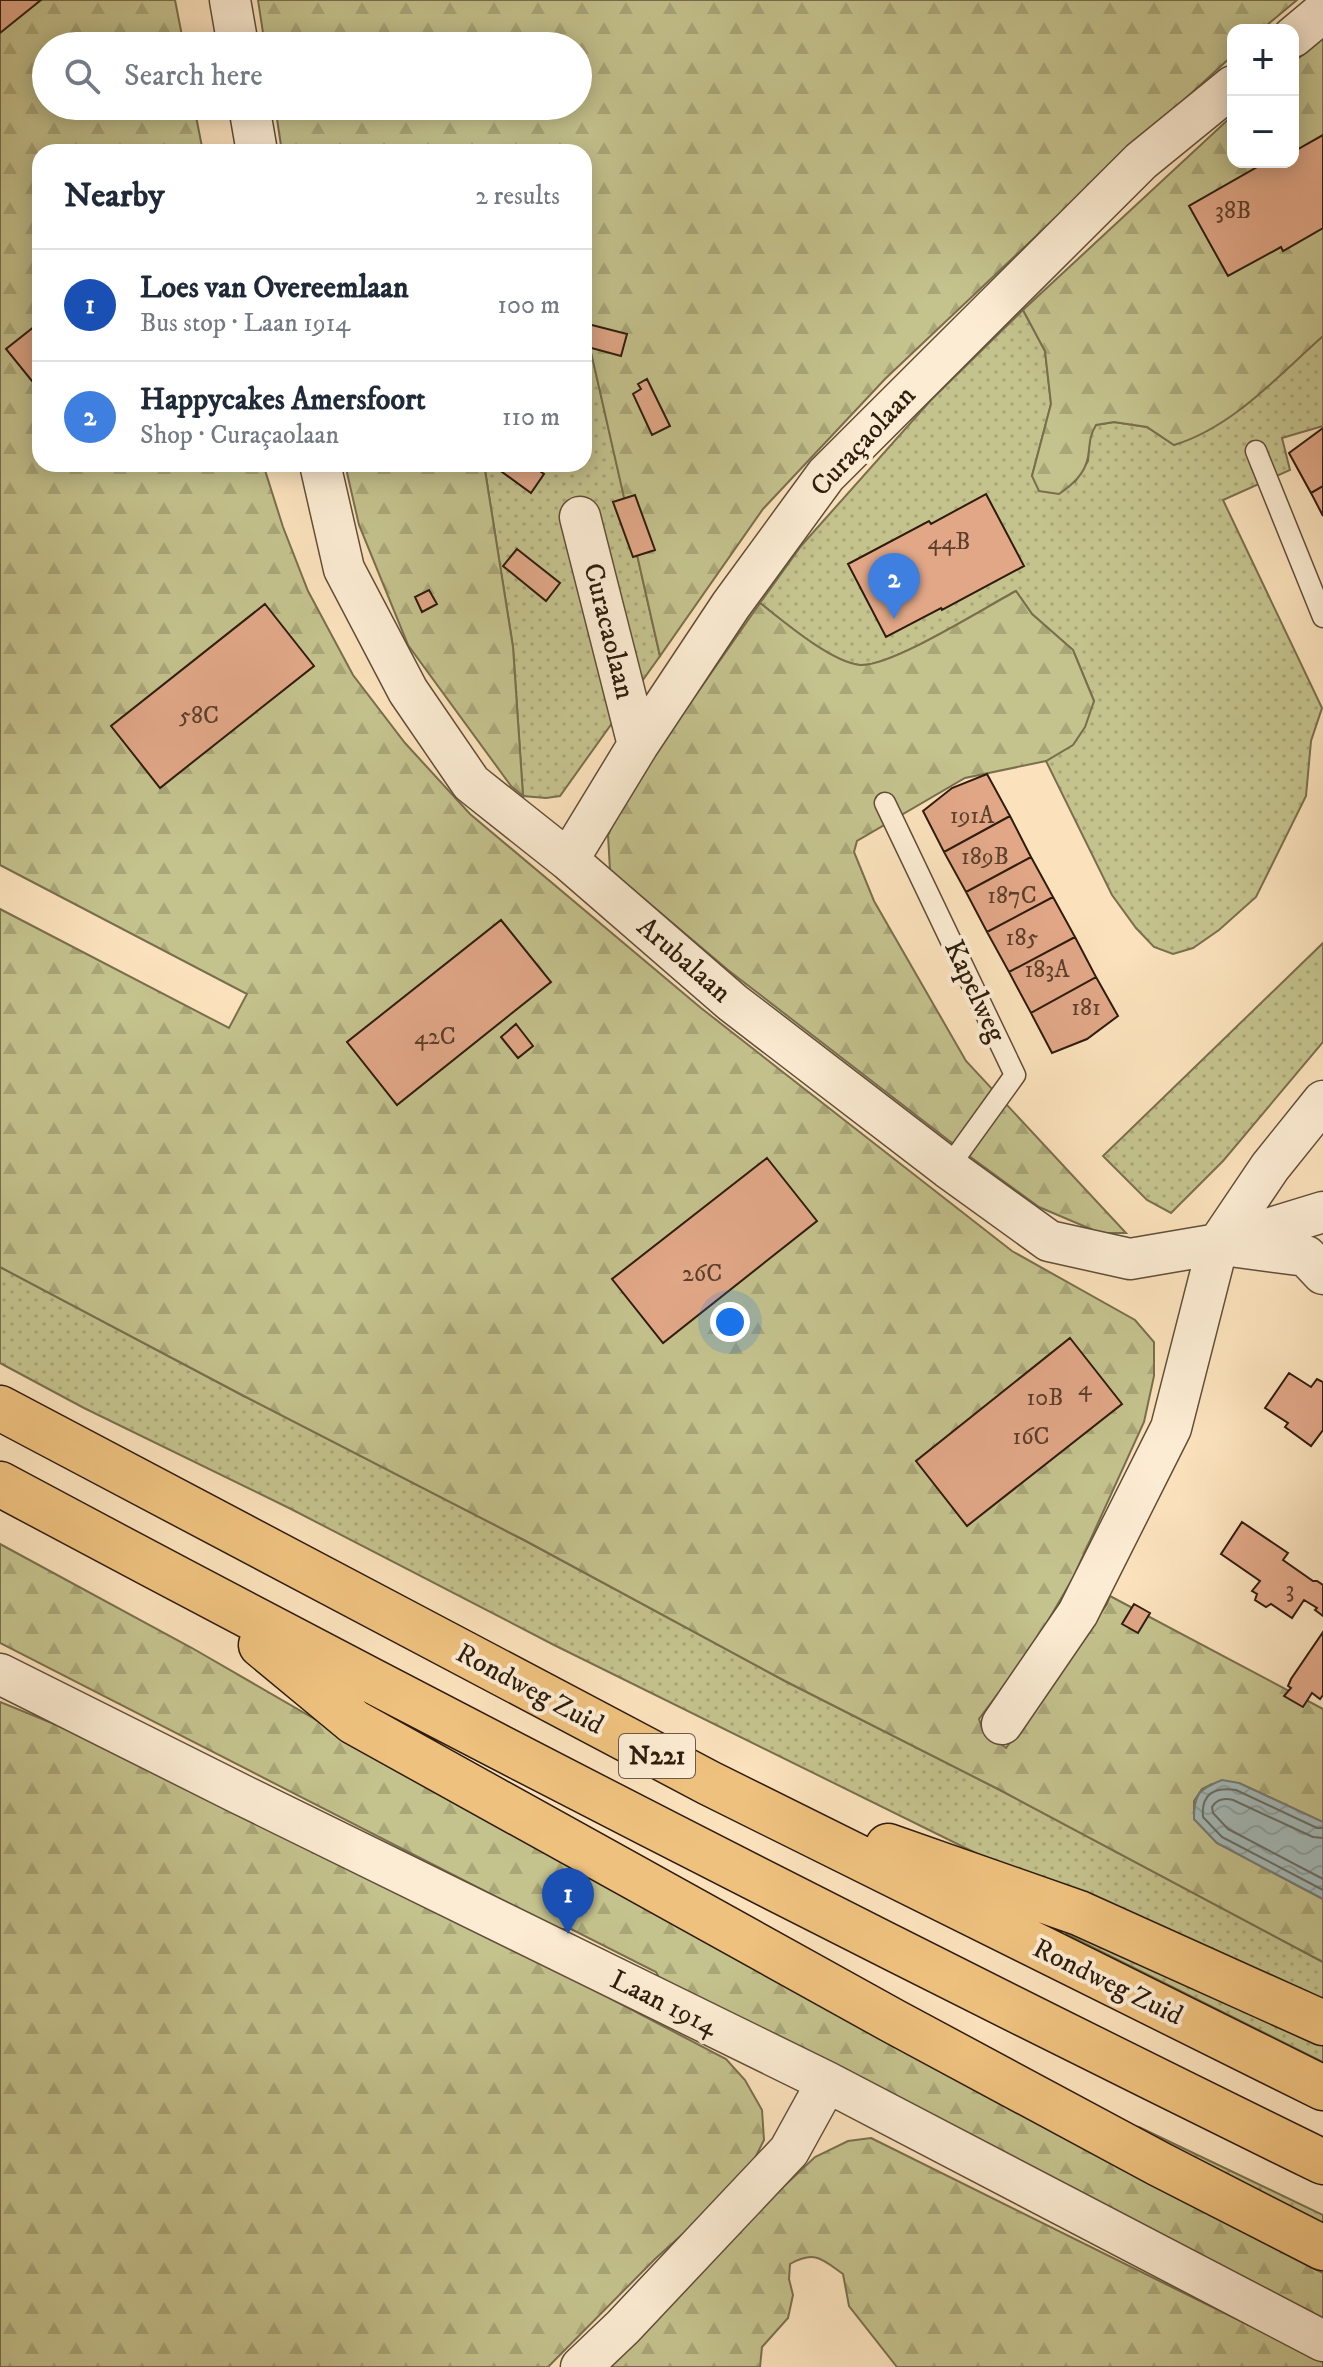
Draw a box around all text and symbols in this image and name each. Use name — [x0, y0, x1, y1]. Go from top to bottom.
map controls — [1227, 24, 1299, 168]
button: + — [1227, 24, 1299, 96]
search box — [32, 32, 592, 120]
icon: search — [60, 54, 104, 98]
text: Search here — [124, 58, 263, 95]
button: − — [1227, 96, 1299, 168]
text: Nearby — [64, 175, 165, 217]
text: 2 results — [475, 180, 560, 213]
house number: 38B — [1215, 196, 1251, 226]
text: Loes van Overeemlaan — [140, 270, 409, 307]
text: 1 — [85, 289, 95, 322]
text: 100 m — [497, 289, 560, 322]
text: Bus stop · Laan 1914 — [140, 307, 350, 340]
street label: Curaçaolaan — [803, 378, 923, 504]
text: Happycakes Amersfoort — [140, 382, 426, 419]
text: 2 — [84, 401, 96, 434]
text: 110 m — [502, 401, 560, 434]
text: Shop · Curaçaolaan — [140, 419, 339, 452]
house number: 44B — [928, 527, 970, 557]
pin: 2 — [868, 553, 920, 619]
street label: Curacaolaan — [575, 559, 643, 703]
house number: 58C — [179, 701, 219, 731]
house number: 191A — [950, 801, 995, 831]
house number: 189B — [961, 842, 1009, 872]
house number: 187C — [987, 881, 1037, 911]
street label: Arubalaan — [630, 910, 739, 1011]
house number: 185 — [1006, 923, 1038, 953]
street label: Kapelweg — [936, 934, 1014, 1048]
house number: 183A — [1024, 955, 1070, 985]
house number: 181 — [1071, 993, 1101, 1023]
house number: 42C — [414, 1022, 456, 1052]
house number: 26C — [682, 1259, 722, 1289]
your location — [710, 1302, 750, 1342]
house number: 4 — [1078, 1373, 1093, 1403]
house number: 10B — [1027, 1383, 1063, 1413]
house number: 16C — [1012, 1422, 1050, 1452]
house number: 3 — [1286, 1575, 1294, 1605]
street label: Rondweg Zuid — [450, 1635, 610, 1743]
road number: N221 — [619, 1734, 695, 1778]
pin: 1 — [542, 1868, 594, 1934]
street label: Rondweg Zuid — [1027, 1931, 1189, 2033]
street label: Laan 1914 — [605, 1962, 724, 2044]

